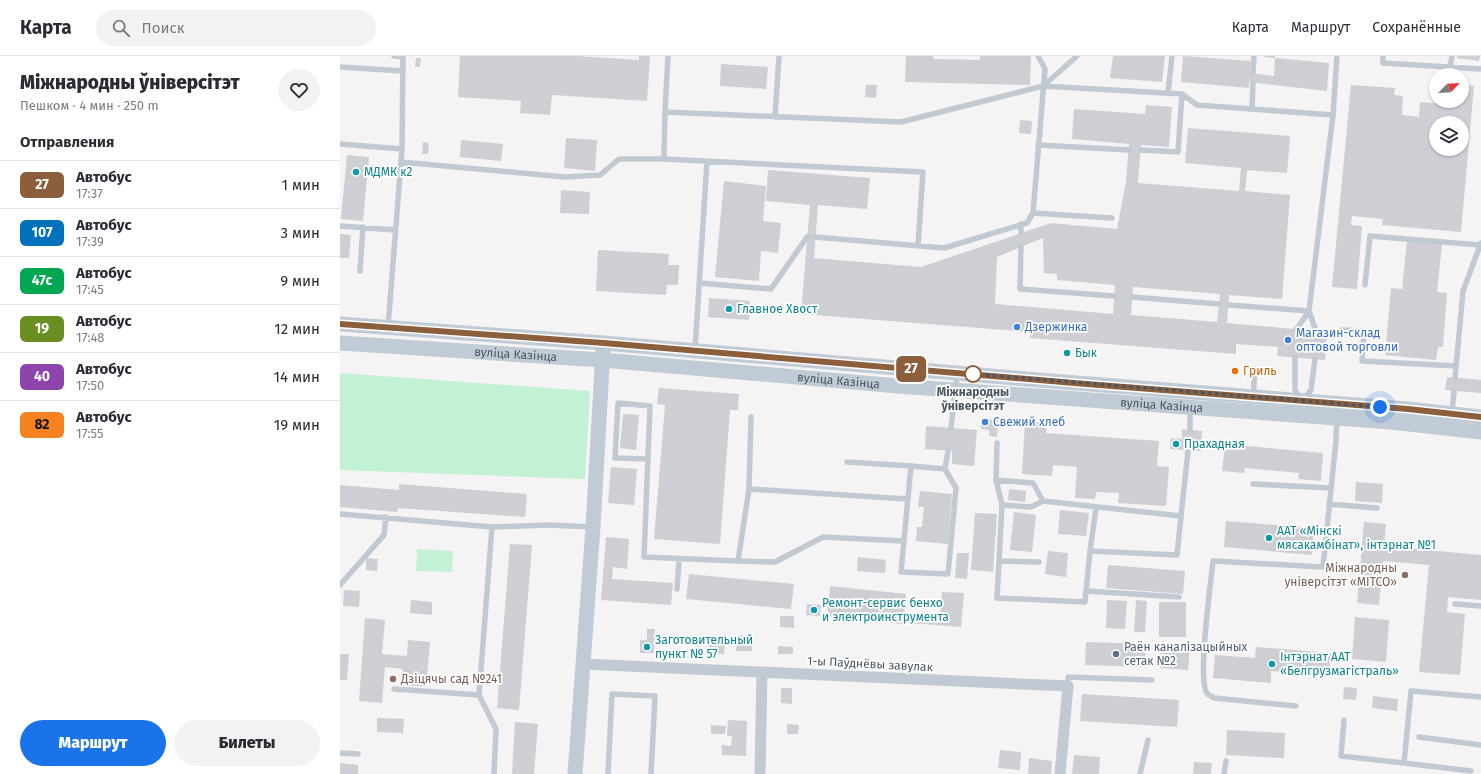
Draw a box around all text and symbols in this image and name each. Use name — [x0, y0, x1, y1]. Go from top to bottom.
search box — [96, 10, 376, 46]
text: Карта — [20, 16, 72, 39]
icon: search — [110, 17, 132, 39]
text: Поиск — [142, 19, 184, 37]
text: Карта — [1232, 19, 1269, 36]
text: Маршрут — [1291, 19, 1350, 36]
text: Сохранённые — [1372, 19, 1461, 36]
north arrow — [1429, 68, 1469, 108]
map controls — [1429, 68, 1469, 156]
button: heart — [278, 69, 320, 111]
text: Міжнародны ўніверсітэт — [20, 71, 240, 94]
text: Пешком · 4 мин · 250 m — [20, 98, 159, 113]
button: layers — [1429, 116, 1469, 156]
text: Отправления — [20, 133, 114, 151]
place label: МДМК к2 — [364, 165, 412, 179]
marker: МДМК к2 — [351, 167, 361, 177]
text: Автобус — [76, 168, 132, 186]
text: 27 — [35, 176, 49, 193]
text: 1 мин — [282, 176, 320, 194]
text: 17:37 — [76, 186, 103, 201]
text: Автобус — [76, 216, 132, 234]
text: 107 — [32, 224, 52, 241]
text: 3 мин — [281, 224, 320, 242]
text: 17:39 — [76, 234, 104, 249]
text: Автобус — [76, 264, 132, 282]
text: 47с — [32, 272, 52, 289]
text: 9 мин — [280, 272, 320, 290]
text: 17:45 — [76, 282, 104, 297]
place label: Главное Хвост — [737, 302, 818, 316]
marker: Главное Хвост — [724, 304, 734, 314]
text: Автобус — [76, 312, 132, 330]
text: 19 — [35, 320, 49, 337]
text: 12 мин — [274, 320, 320, 338]
place label: Дзержинка — [1024, 320, 1087, 334]
marker: Дзержинка — [1012, 322, 1022, 332]
place label: Магазин-склад оптовой торговли — [1296, 326, 1398, 354]
text: 17:48 — [76, 330, 105, 345]
marker: Магазин-склад оптовой торговли — [1283, 335, 1293, 345]
street label: вуліца Казінца — [474, 345, 558, 364]
place label: Бык — [1075, 346, 1098, 360]
marker: Бык — [1062, 348, 1072, 358]
line badge: 27 — [893, 356, 929, 382]
text: Автобус — [76, 360, 132, 378]
text: 27 — [904, 360, 918, 377]
place label: Гриль — [1243, 364, 1277, 378]
marker: Міжнародны ўніверсітэт — [964, 365, 982, 383]
marker: Гриль — [1230, 366, 1240, 376]
text: 40 — [34, 368, 50, 385]
text: 14 мин — [274, 368, 320, 386]
street label: вуліца Казінца — [797, 370, 881, 391]
text: 17:50 — [76, 378, 104, 393]
place label: Міжнародны ўніверсітэт — [937, 385, 1009, 413]
street label: вуліца Казінца — [1120, 395, 1204, 415]
your location — [1370, 397, 1390, 417]
text: Автобус — [76, 408, 132, 426]
place label: Свежий хлеб — [993, 415, 1065, 429]
text: 82 — [34, 416, 50, 433]
text: 19 мин — [274, 416, 320, 434]
marker: Свежий хлеб — [980, 417, 990, 427]
text: 17:55 — [76, 426, 104, 441]
place label: Прахадная — [1184, 437, 1245, 451]
marker: Прахадная — [1171, 439, 1181, 449]
place label: ААТ «Мінскі мясакамбінат», інтэрнат №1 — [1277, 524, 1436, 552]
marker: ААТ «Мінскі мясакамбінат», інтэрнат №1 — [1264, 533, 1274, 543]
place label: Міжнародны універсітэт «МІТСО» — [1284, 561, 1397, 589]
marker: Міжнародны універсітэт «МІТСО» — [1400, 570, 1410, 580]
place label: Ремонт-сервис бенхо и электроинструмента — [822, 596, 949, 624]
marker: Ремонт-сервис бенхо и электроинструмента — [809, 605, 819, 615]
place label: Заготовительный пункт № 57 — [655, 633, 753, 661]
place label: Раён каналізацыйных сетак №2 — [1124, 640, 1248, 668]
marker: Заготовительный пункт № 57 — [642, 642, 652, 652]
marker: Раён каналізацыйных сетак №2 — [1111, 649, 1121, 659]
place label: Інтэрнат ААТ «Белгрузмагістраль» — [1280, 650, 1399, 678]
street label: 1-ы Паўднёвы завулак — [807, 654, 934, 674]
marker: Інтэрнат ААТ «Белгрузмагістраль» — [1267, 659, 1277, 669]
place label: Дзіцячы сад №241 — [400, 672, 502, 686]
marker: Дзіцячы сад №241 — [388, 674, 398, 684]
button: Маршрут — [20, 720, 166, 766]
button: Билеты — [174, 720, 320, 766]

